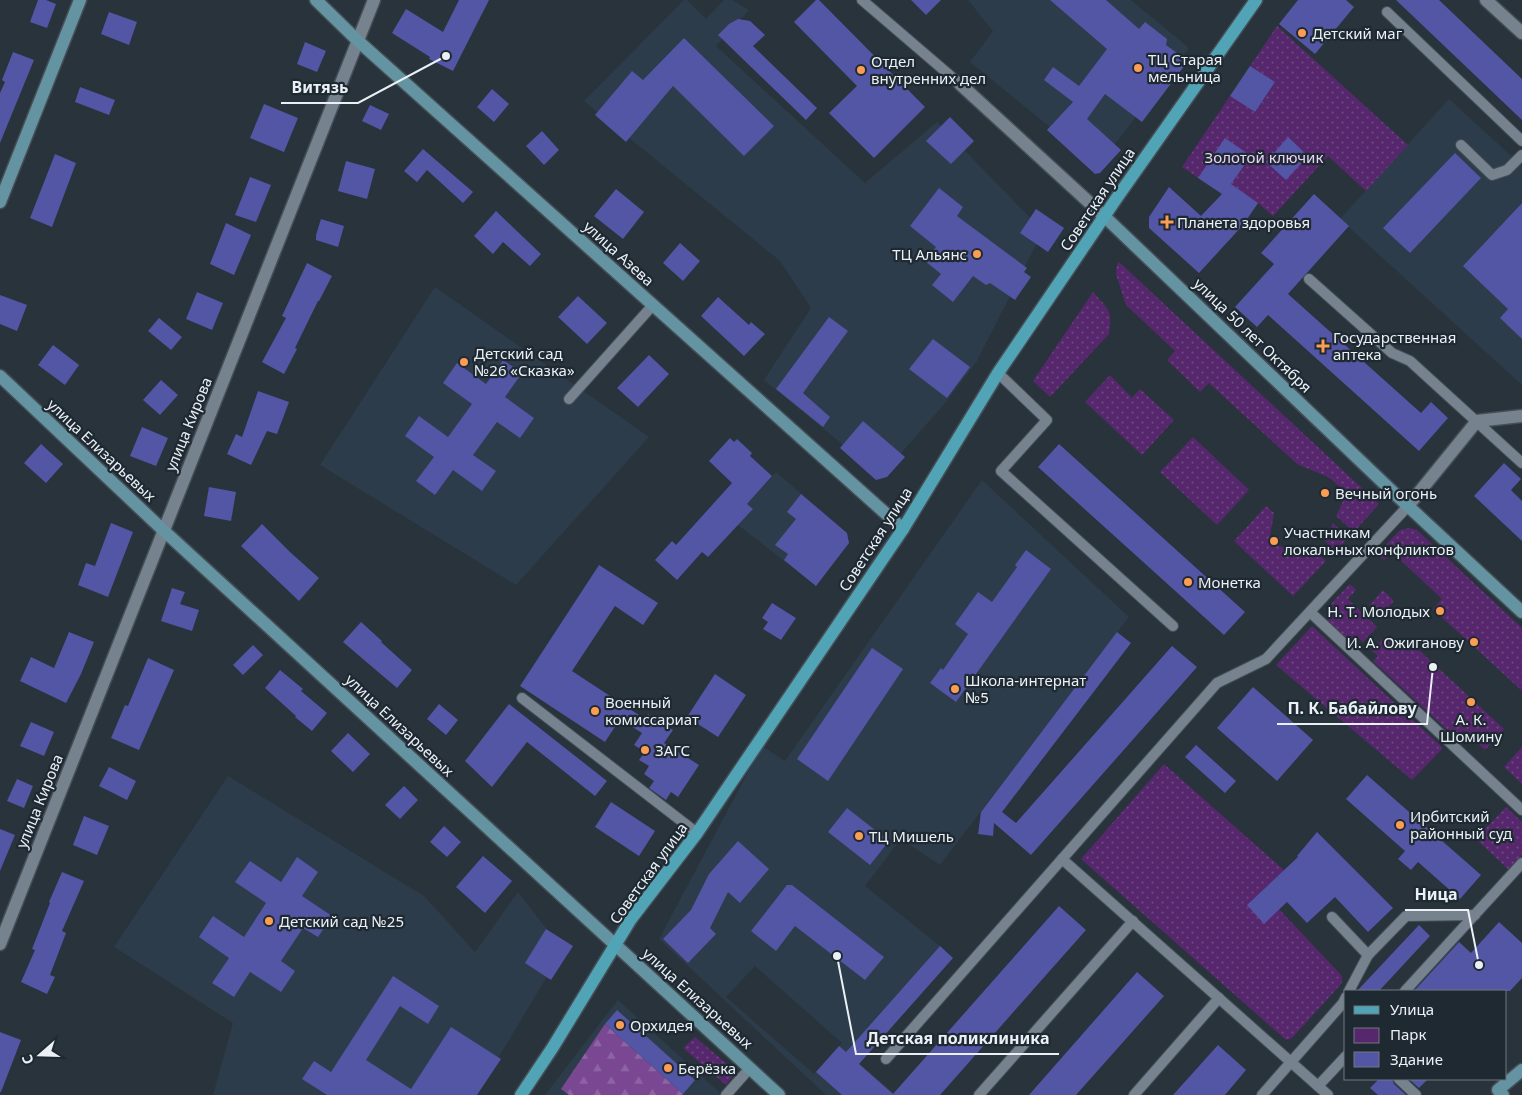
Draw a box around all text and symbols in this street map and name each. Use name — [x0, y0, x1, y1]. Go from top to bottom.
place label: Детский маг — [1312, 23, 1403, 43]
marker: Детский маг — [1296, 27, 1308, 39]
place label: ТЦ Старая мельница — [1148, 49, 1222, 86]
place label: Отдел внутренних дел — [871, 51, 986, 88]
marker: ТЦ Старая мельница — [1132, 62, 1144, 74]
marker: Отдел внутренних дел — [855, 64, 867, 76]
callout: Витязь — [281, 72, 358, 103]
text: Витязь — [292, 76, 348, 98]
street label: Советская улица — [1055, 143, 1139, 255]
park label: Золотой ключик — [1205, 147, 1323, 167]
place label: Планета здоровья — [1177, 212, 1310, 232]
street label: улица Азева — [579, 216, 659, 290]
marker: Планета здоровья — [1161, 216, 1173, 228]
place label: ТЦ Альянс — [892, 244, 967, 264]
marker: ТЦ Альянс — [971, 248, 983, 260]
street label: улица 50 лет Октября — [1190, 273, 1316, 397]
place label: Государственная аптека — [1333, 327, 1456, 364]
marker: Государственная аптека — [1317, 340, 1329, 352]
place label: Детский сад №26 «Сказка» — [474, 343, 575, 380]
marker: Детский сад №26 «Сказка» — [458, 356, 470, 368]
street label: улица Кирова — [160, 374, 216, 474]
street label: улица Елизарьевых — [43, 394, 161, 506]
street label: Советская улица — [834, 483, 916, 595]
place label: Вечный огонь — [1335, 483, 1437, 503]
marker: Вечный огонь — [1319, 487, 1331, 499]
place label: Участникам локальных конфликтов — [1284, 522, 1454, 559]
marker: Участникам локальных конфликтов — [1268, 535, 1280, 547]
place label: Монетка — [1198, 572, 1261, 592]
marker: Монетка — [1182, 576, 1194, 588]
place label: Н. Т. Молодых — [1327, 601, 1430, 621]
marker: Н. Т. Молодых — [1434, 605, 1446, 617]
place label: И. А. Ожиганову — [1346, 632, 1464, 652]
marker: И. А. Ожиганову — [1468, 636, 1480, 648]
street label: улица Елизарьевых — [341, 669, 459, 781]
place label: Школа-интернат №5 — [965, 670, 1086, 707]
marker: Школа-интернат №5 — [949, 683, 961, 695]
place label: Военный комиссариат — [605, 692, 699, 729]
callout: П. К. Бабайлову — [1277, 693, 1427, 724]
marker: А. К. Шомину — [1465, 696, 1477, 708]
text: П. К. Бабайлову — [1287, 697, 1417, 719]
marker: Военный комиссариат — [589, 705, 601, 717]
place label: А. К. Шомину — [1440, 709, 1502, 746]
place label: ЗАГС — [655, 740, 690, 760]
marker: ЗАГС — [639, 744, 651, 756]
street label: улица Кирова — [11, 751, 67, 851]
place label: Ирбитский районный суд — [1410, 806, 1512, 843]
street label: Советская улица — [605, 818, 691, 928]
marker: Ирбитский районный суд — [1394, 819, 1406, 831]
place label: ТЦ Мишель — [869, 826, 954, 846]
marker: ТЦ Мишель — [853, 830, 865, 842]
callout: Ница — [1405, 879, 1468, 910]
text: Ница — [1414, 883, 1458, 905]
place label: Детский сад №25 — [279, 911, 404, 931]
marker: Детский сад №25 — [263, 915, 275, 927]
street label: улица Елизарьевых — [639, 943, 758, 1053]
legend — [1344, 990, 1507, 1080]
text: Улица — [1390, 999, 1434, 1019]
place label: Орхидея — [630, 1015, 693, 1035]
marker: Орхидея — [614, 1019, 626, 1031]
callout: Детская поликлиника — [856, 1023, 1059, 1054]
text: Парк — [1390, 1024, 1426, 1044]
text: Детская поликлиника — [867, 1027, 1049, 1049]
north arrow — [15, 1030, 65, 1080]
text: Здание — [1390, 1049, 1443, 1069]
text: С — [17, 1052, 38, 1067]
place label: Берёзка — [678, 1058, 736, 1078]
marker: Берёзка — [662, 1062, 674, 1074]

